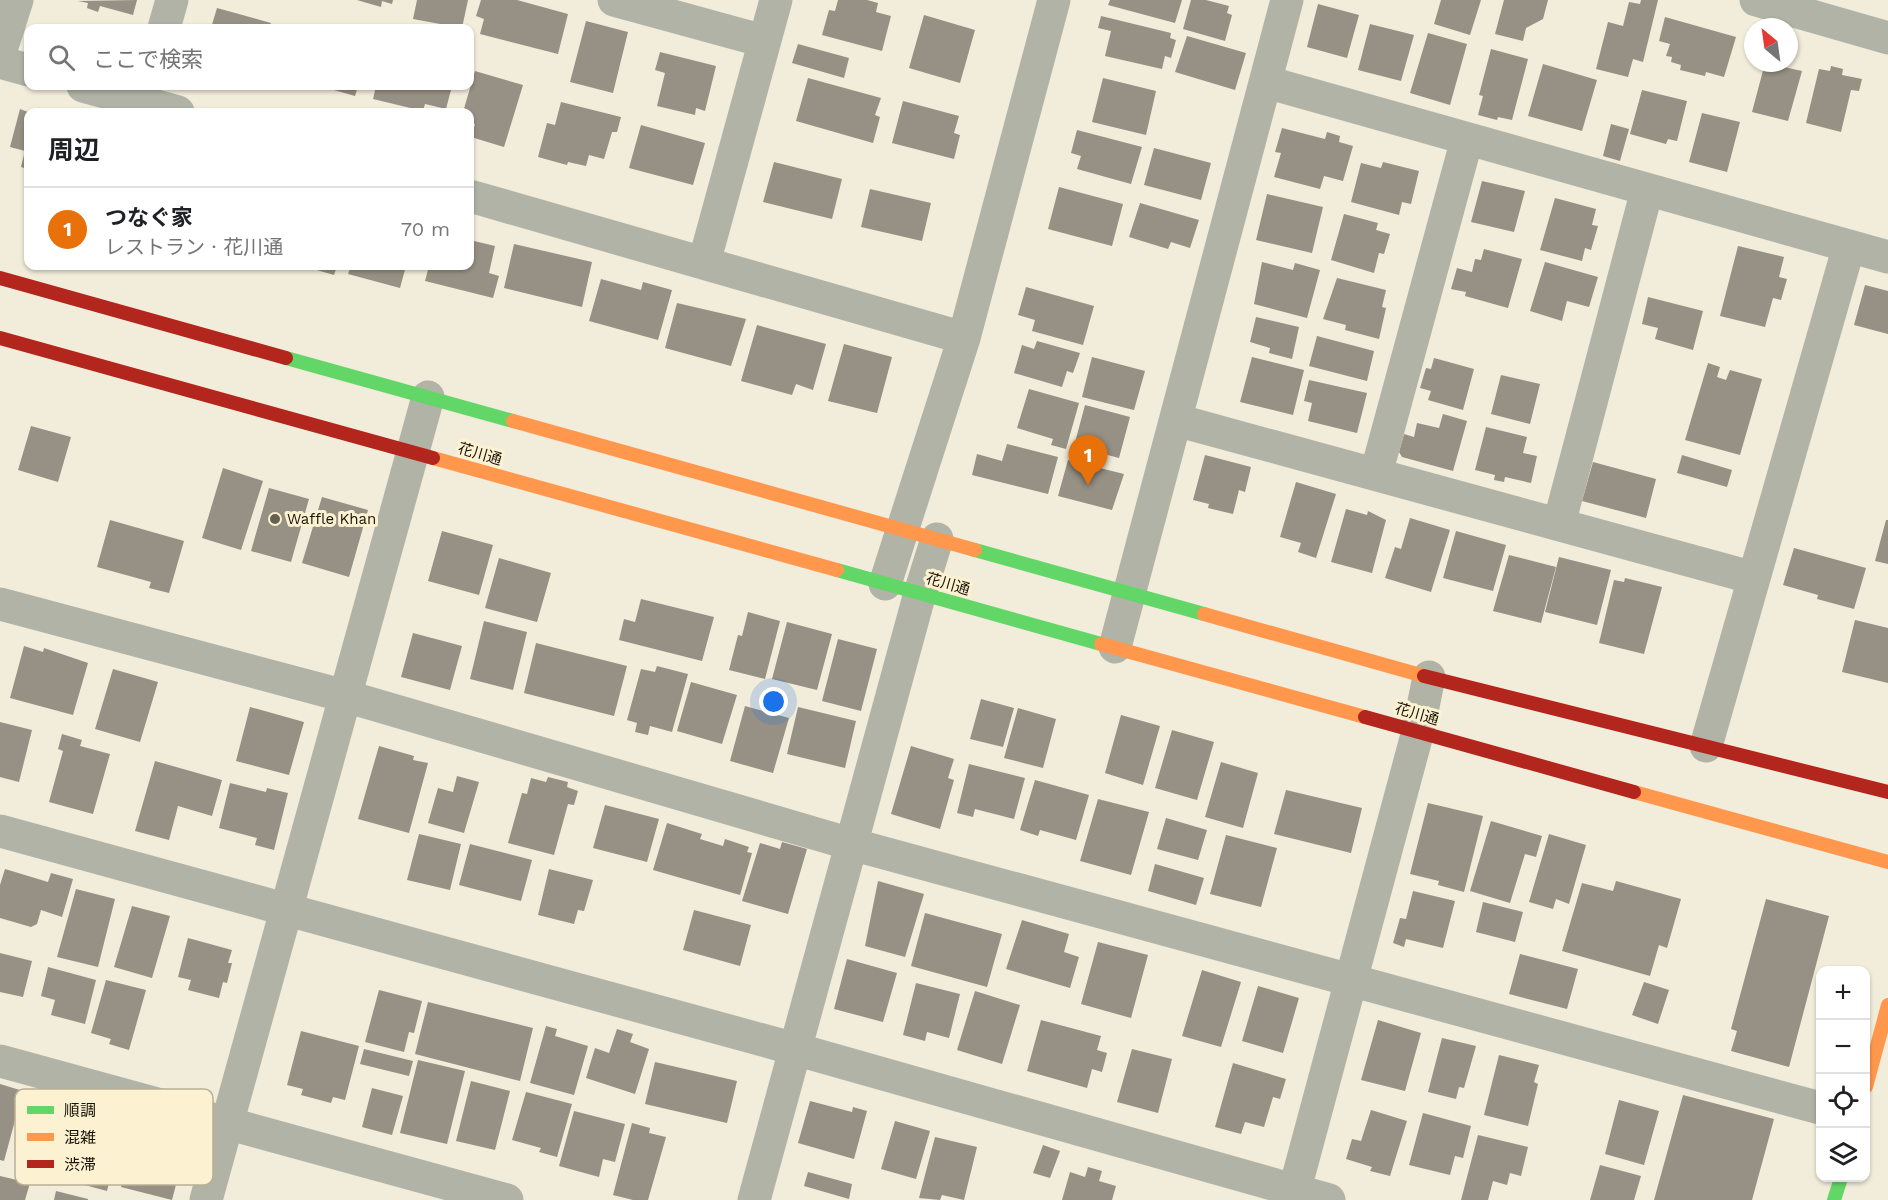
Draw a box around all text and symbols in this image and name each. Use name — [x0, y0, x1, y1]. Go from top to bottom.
north arrow — [1744, 18, 1798, 72]
search box — [24, 24, 474, 90]
icon: search — [45, 41, 78, 74]
text: ここで検索 — [93, 47, 203, 72]
text: 周辺 — [48, 135, 100, 165]
text: つなぐ家 — [105, 205, 193, 230]
text: 1 — [63, 217, 72, 241]
text: 70 m — [401, 217, 450, 241]
text: レストラン · 花川通 — [105, 235, 283, 259]
pin: 1 — [1068, 436, 1108, 485]
street label: 花川通 — [456, 439, 504, 469]
place label: Waffle Khan — [287, 510, 376, 528]
marker: Waffle Khan — [268, 512, 282, 526]
street label: 花川通 — [924, 569, 972, 599]
your location — [759, 687, 788, 716]
street label: 花川通 — [1393, 699, 1441, 729]
map controls — [1816, 966, 1870, 1182]
button: + — [1816, 966, 1870, 1020]
button: − — [1816, 1020, 1870, 1074]
button: locate — [1816, 1074, 1870, 1128]
legend — [15, 1089, 213, 1185]
text: 順調 — [64, 1101, 96, 1120]
text: 混雑 — [64, 1128, 96, 1147]
button: layers — [1816, 1128, 1870, 1182]
text: 渋滞 — [64, 1155, 96, 1174]

